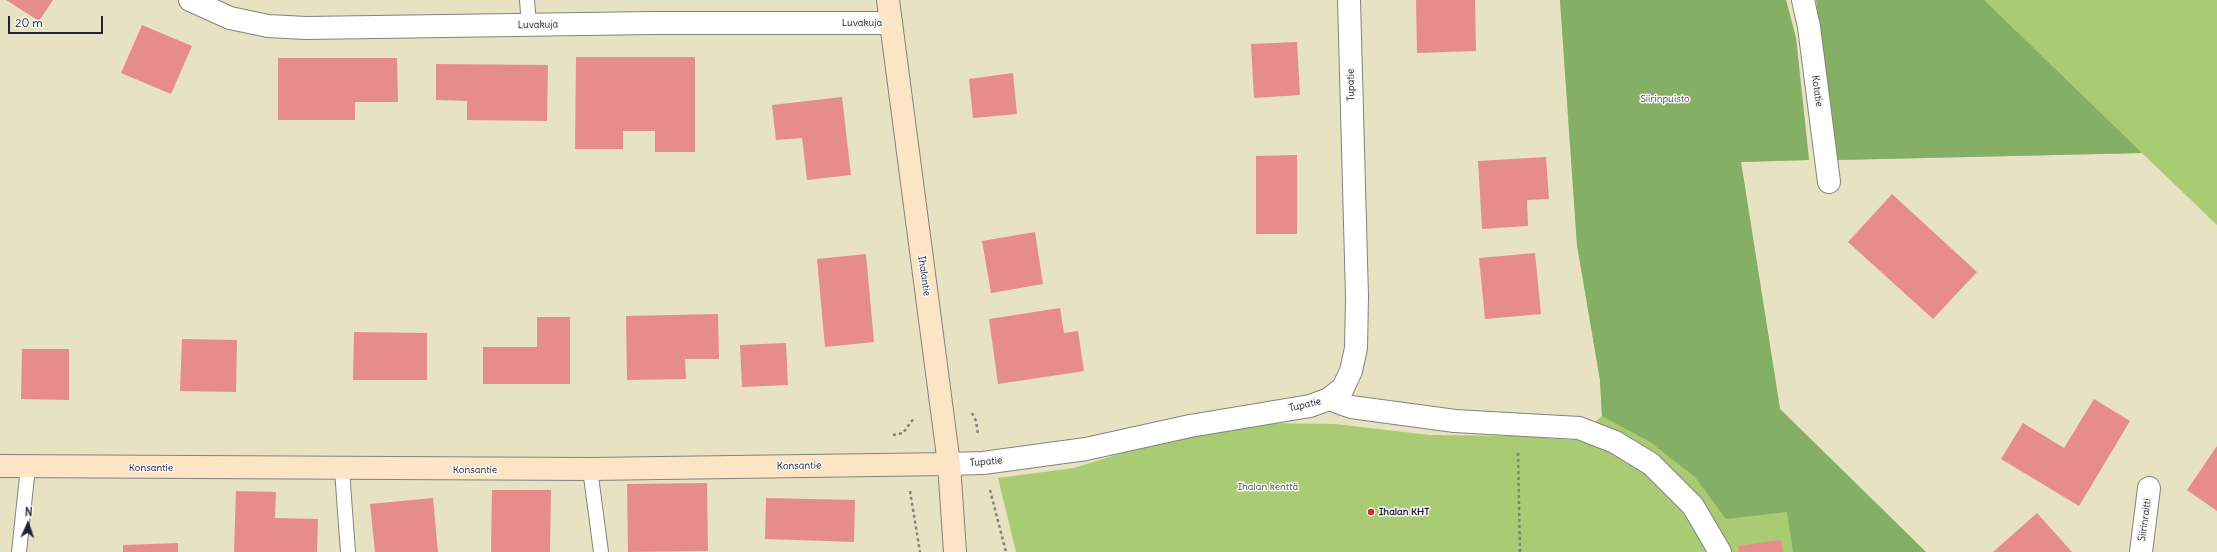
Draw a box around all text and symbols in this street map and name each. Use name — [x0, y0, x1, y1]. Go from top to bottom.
scale bar — [10, 8, 105, 34]
text: 20 m — [15, 15, 43, 30]
street label: Luvakuja — [842, 17, 882, 29]
street label: Luvakuja — [518, 19, 558, 31]
street label: Tupatie — [1345, 69, 1357, 101]
street label: Kotatie — [1809, 74, 1825, 108]
park label: Siirinpuisto — [1640, 93, 1690, 105]
street label: Ihalantie — [915, 255, 933, 297]
street label: Tupatie — [1288, 395, 1322, 415]
street label: Tupatie — [969, 455, 1003, 469]
street label: Konsantie — [777, 460, 821, 472]
street label: Konsantie — [129, 462, 173, 474]
street label: Konsantie — [453, 464, 497, 476]
park label: Ihalan kenttä — [1238, 481, 1298, 493]
street label: Siirinraitti — [2136, 498, 2154, 542]
north arrow — [8, 504, 48, 544]
text: N — [24, 505, 33, 519]
place label: Ihalan KHT — [1379, 506, 1429, 518]
marker: Ihalan KHT — [1366, 507, 1376, 517]

